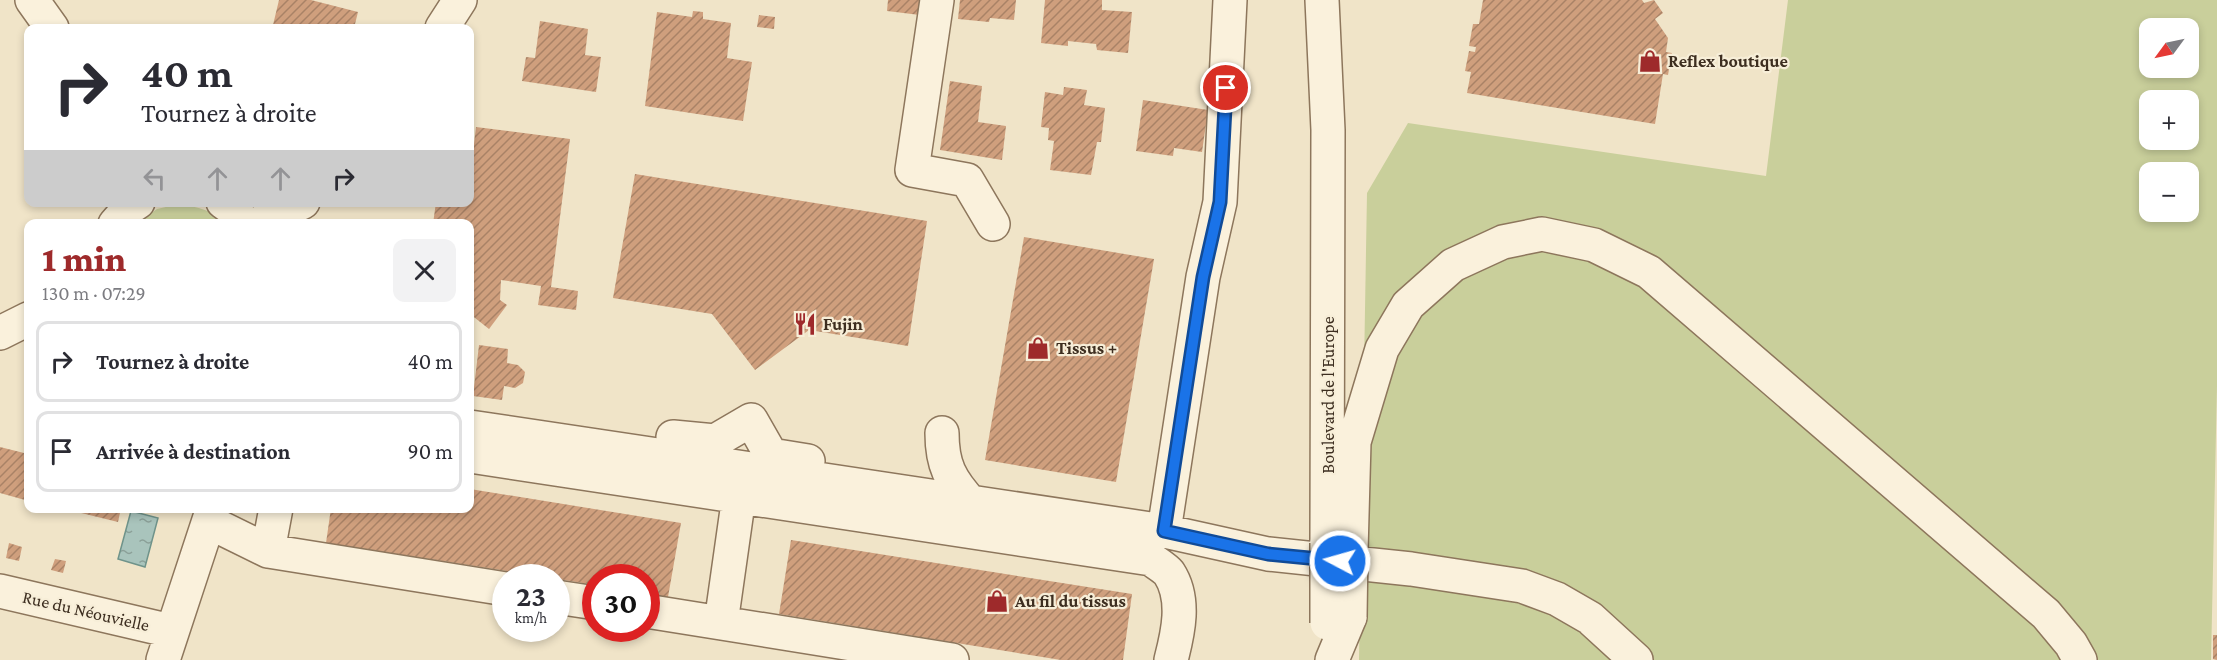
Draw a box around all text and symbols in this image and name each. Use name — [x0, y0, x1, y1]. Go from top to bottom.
north arrow — [2139, 18, 2199, 78]
map controls — [2139, 18, 2199, 222]
icon: right — [42, 48, 120, 126]
shop icon: Reflex boutique — [1637, 48, 1663, 74]
text: 40 m — [141, 49, 233, 96]
place label: Reflex boutique — [1668, 51, 1788, 71]
pin — [1200, 62, 1251, 113]
icon: arrive — [1209, 71, 1242, 104]
button: + — [2139, 90, 2199, 150]
text: Tournez à droite — [141, 98, 317, 128]
icon: left — [138, 162, 171, 195]
icon: ahead — [201, 162, 234, 195]
icon: ahead — [264, 162, 297, 195]
icon: right — [327, 162, 360, 195]
button: − — [2139, 162, 2199, 222]
text: 1 min — [42, 239, 126, 279]
button: close — [393, 239, 456, 302]
text: 130 m · 07:29 — [42, 282, 146, 304]
restaurant icon: Fujin — [792, 311, 818, 337]
place label: Fujin — [823, 314, 864, 335]
street label: Boulevard de l'Europe — [1318, 316, 1338, 474]
shop icon: Tissus + — [1025, 335, 1051, 361]
place label: Tissus + — [1056, 338, 1117, 358]
icon: right — [45, 345, 78, 378]
text: Tournez à droite — [96, 349, 249, 374]
text: 40 m — [408, 349, 453, 374]
icon: arrive — [45, 435, 78, 468]
text: Arrivée à destination — [96, 439, 290, 464]
text: 90 m — [408, 439, 453, 464]
position arrow — [1308, 529, 1372, 593]
speed limit sign: 30 — [582, 564, 660, 642]
text: 23 — [516, 579, 546, 612]
street label: Rue du Néouvielle — [21, 587, 151, 635]
shop icon: Au fil du tissus — [984, 588, 1010, 614]
place label: Au fil du tissus — [1014, 591, 1126, 611]
text: km/h — [515, 610, 547, 626]

